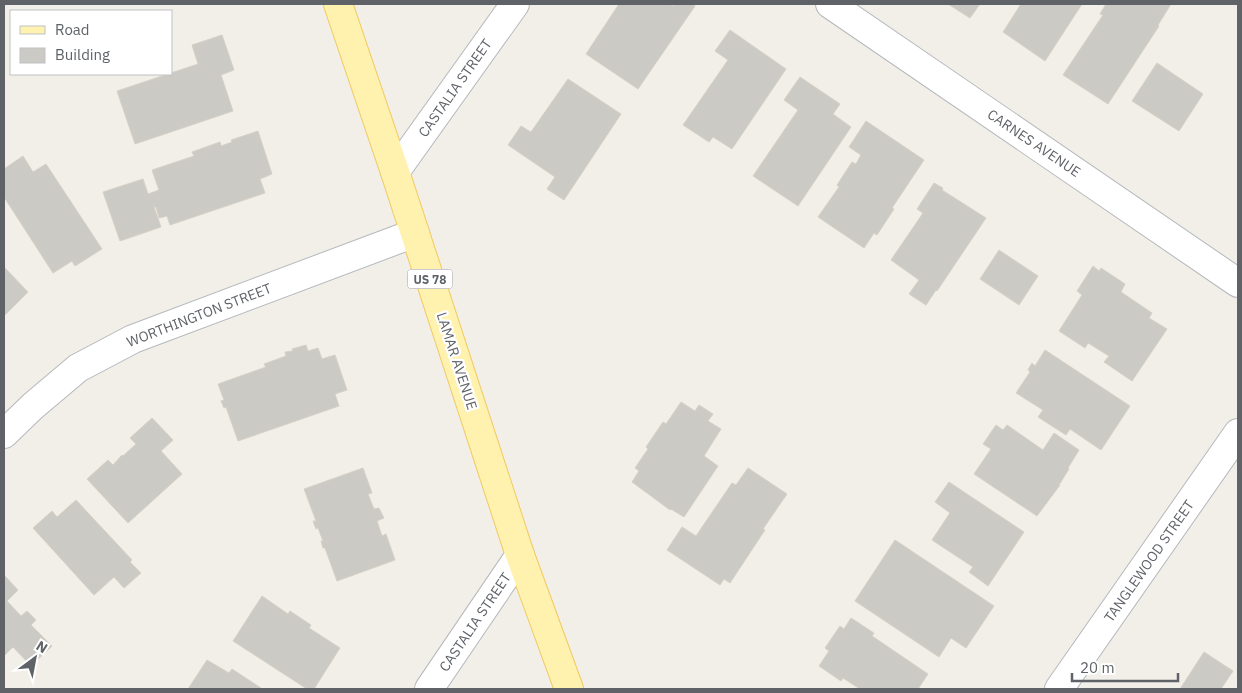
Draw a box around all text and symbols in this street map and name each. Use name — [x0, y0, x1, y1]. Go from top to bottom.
legend — [10, 10, 172, 75]
text: Road — [55, 20, 90, 39]
street label: CASTALIA STREET — [414, 35, 496, 141]
text: Building — [55, 45, 110, 64]
street label: CARNES AVENUE — [984, 105, 1084, 181]
road number: US 78 — [408, 270, 452, 288]
street label: WORTHINGTON STREET — [124, 279, 274, 351]
street label: LAMAR AVENUE — [433, 310, 481, 412]
street label: TANGLEWOOD STREET — [1100, 496, 1198, 626]
street label: CASTALIA STREET — [435, 569, 515, 675]
north arrow — [10, 633, 60, 683]
text: N — [33, 637, 51, 657]
scale bar — [1072, 650, 1178, 682]
text: 20 m — [1080, 658, 1115, 677]

